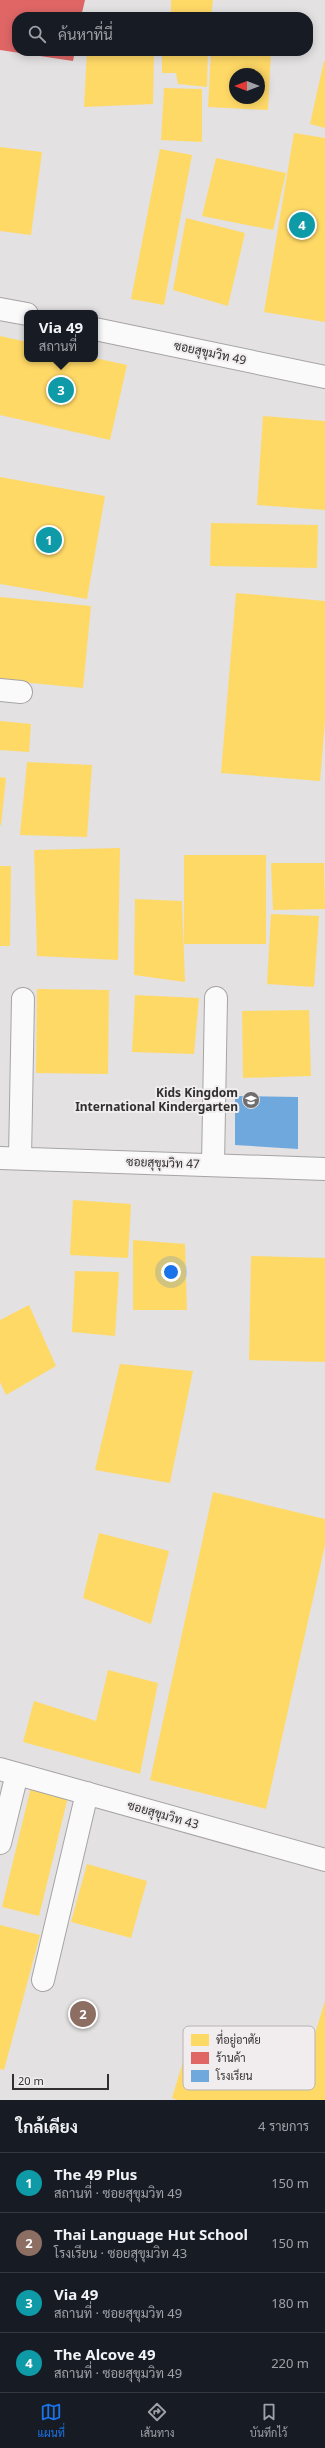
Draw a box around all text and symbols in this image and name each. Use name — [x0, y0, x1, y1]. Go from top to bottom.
search box — [12, 12, 313, 56]
icon: search — [26, 23, 48, 45]
text: ค้นหาที่นี่ — [58, 24, 113, 44]
north arrow — [229, 68, 265, 104]
pin: 4 — [289, 210, 315, 240]
popup — [24, 310, 98, 362]
text: Via 49 — [39, 317, 83, 337]
text: สถานที่ — [39, 337, 77, 355]
street label: ซอยสุขุมวิท 49 — [172, 337, 248, 369]
pin: 3 — [48, 375, 74, 405]
pin: 1 — [36, 525, 62, 555]
place label: Kids Kingdom International Kindergarten — [75, 1084, 238, 1115]
school or university icon: Kids Kingdom International Kindergarten — [241, 1090, 261, 1110]
street label: ซอยสุขุมวิท 47 — [126, 1153, 200, 1173]
your location — [161, 1262, 181, 1282]
street label: ซอยสุขุมวิท 43 — [125, 1796, 201, 1834]
pin: 2 — [70, 1999, 96, 2029]
legend — [183, 2026, 315, 2090]
text: ที่อยู่อาศัย — [216, 2029, 261, 2048]
text: ร้านค้า — [216, 2050, 246, 2065]
text: โรงเรียน — [215, 2068, 253, 2083]
scale bar — [12, 2072, 109, 2091]
text: 20 m — [18, 2073, 44, 2088]
text: ใกล้เคียง — [16, 2115, 78, 2138]
text: 4 รายการ — [258, 2117, 309, 2135]
text: The 49 Plus — [54, 2164, 137, 2184]
text: 1 — [25, 2174, 33, 2192]
text: 150 m — [271, 2174, 309, 2192]
text: สถานที่ · ซอยสุขุมวิท 49 — [54, 2184, 182, 2202]
text: Thai Language Hut School — [54, 2224, 248, 2244]
text: 2 — [25, 2234, 33, 2252]
text: 150 m — [271, 2234, 309, 2252]
text: โรงเรียน · ซอยสุขุมวิท 43 — [54, 2244, 187, 2262]
text: Via 49 — [54, 2284, 98, 2304]
text: 3 — [25, 2294, 33, 2312]
text: 180 m — [271, 2294, 309, 2312]
text: สถานที่ · ซอยสุขุมวิท 49 — [54, 2304, 182, 2322]
text: The Alcove 49 — [54, 2344, 156, 2364]
text: 4 — [25, 2354, 33, 2372]
text: 220 m — [271, 2354, 309, 2372]
text: สถานที่ · ซอยสุขุมวิท 49 — [54, 2364, 182, 2382]
tab: แผนที่ — [38, 2401, 65, 2440]
tab: เส้นทาง — [140, 2401, 175, 2440]
tab: บันทึกไว้ — [250, 2401, 287, 2440]

